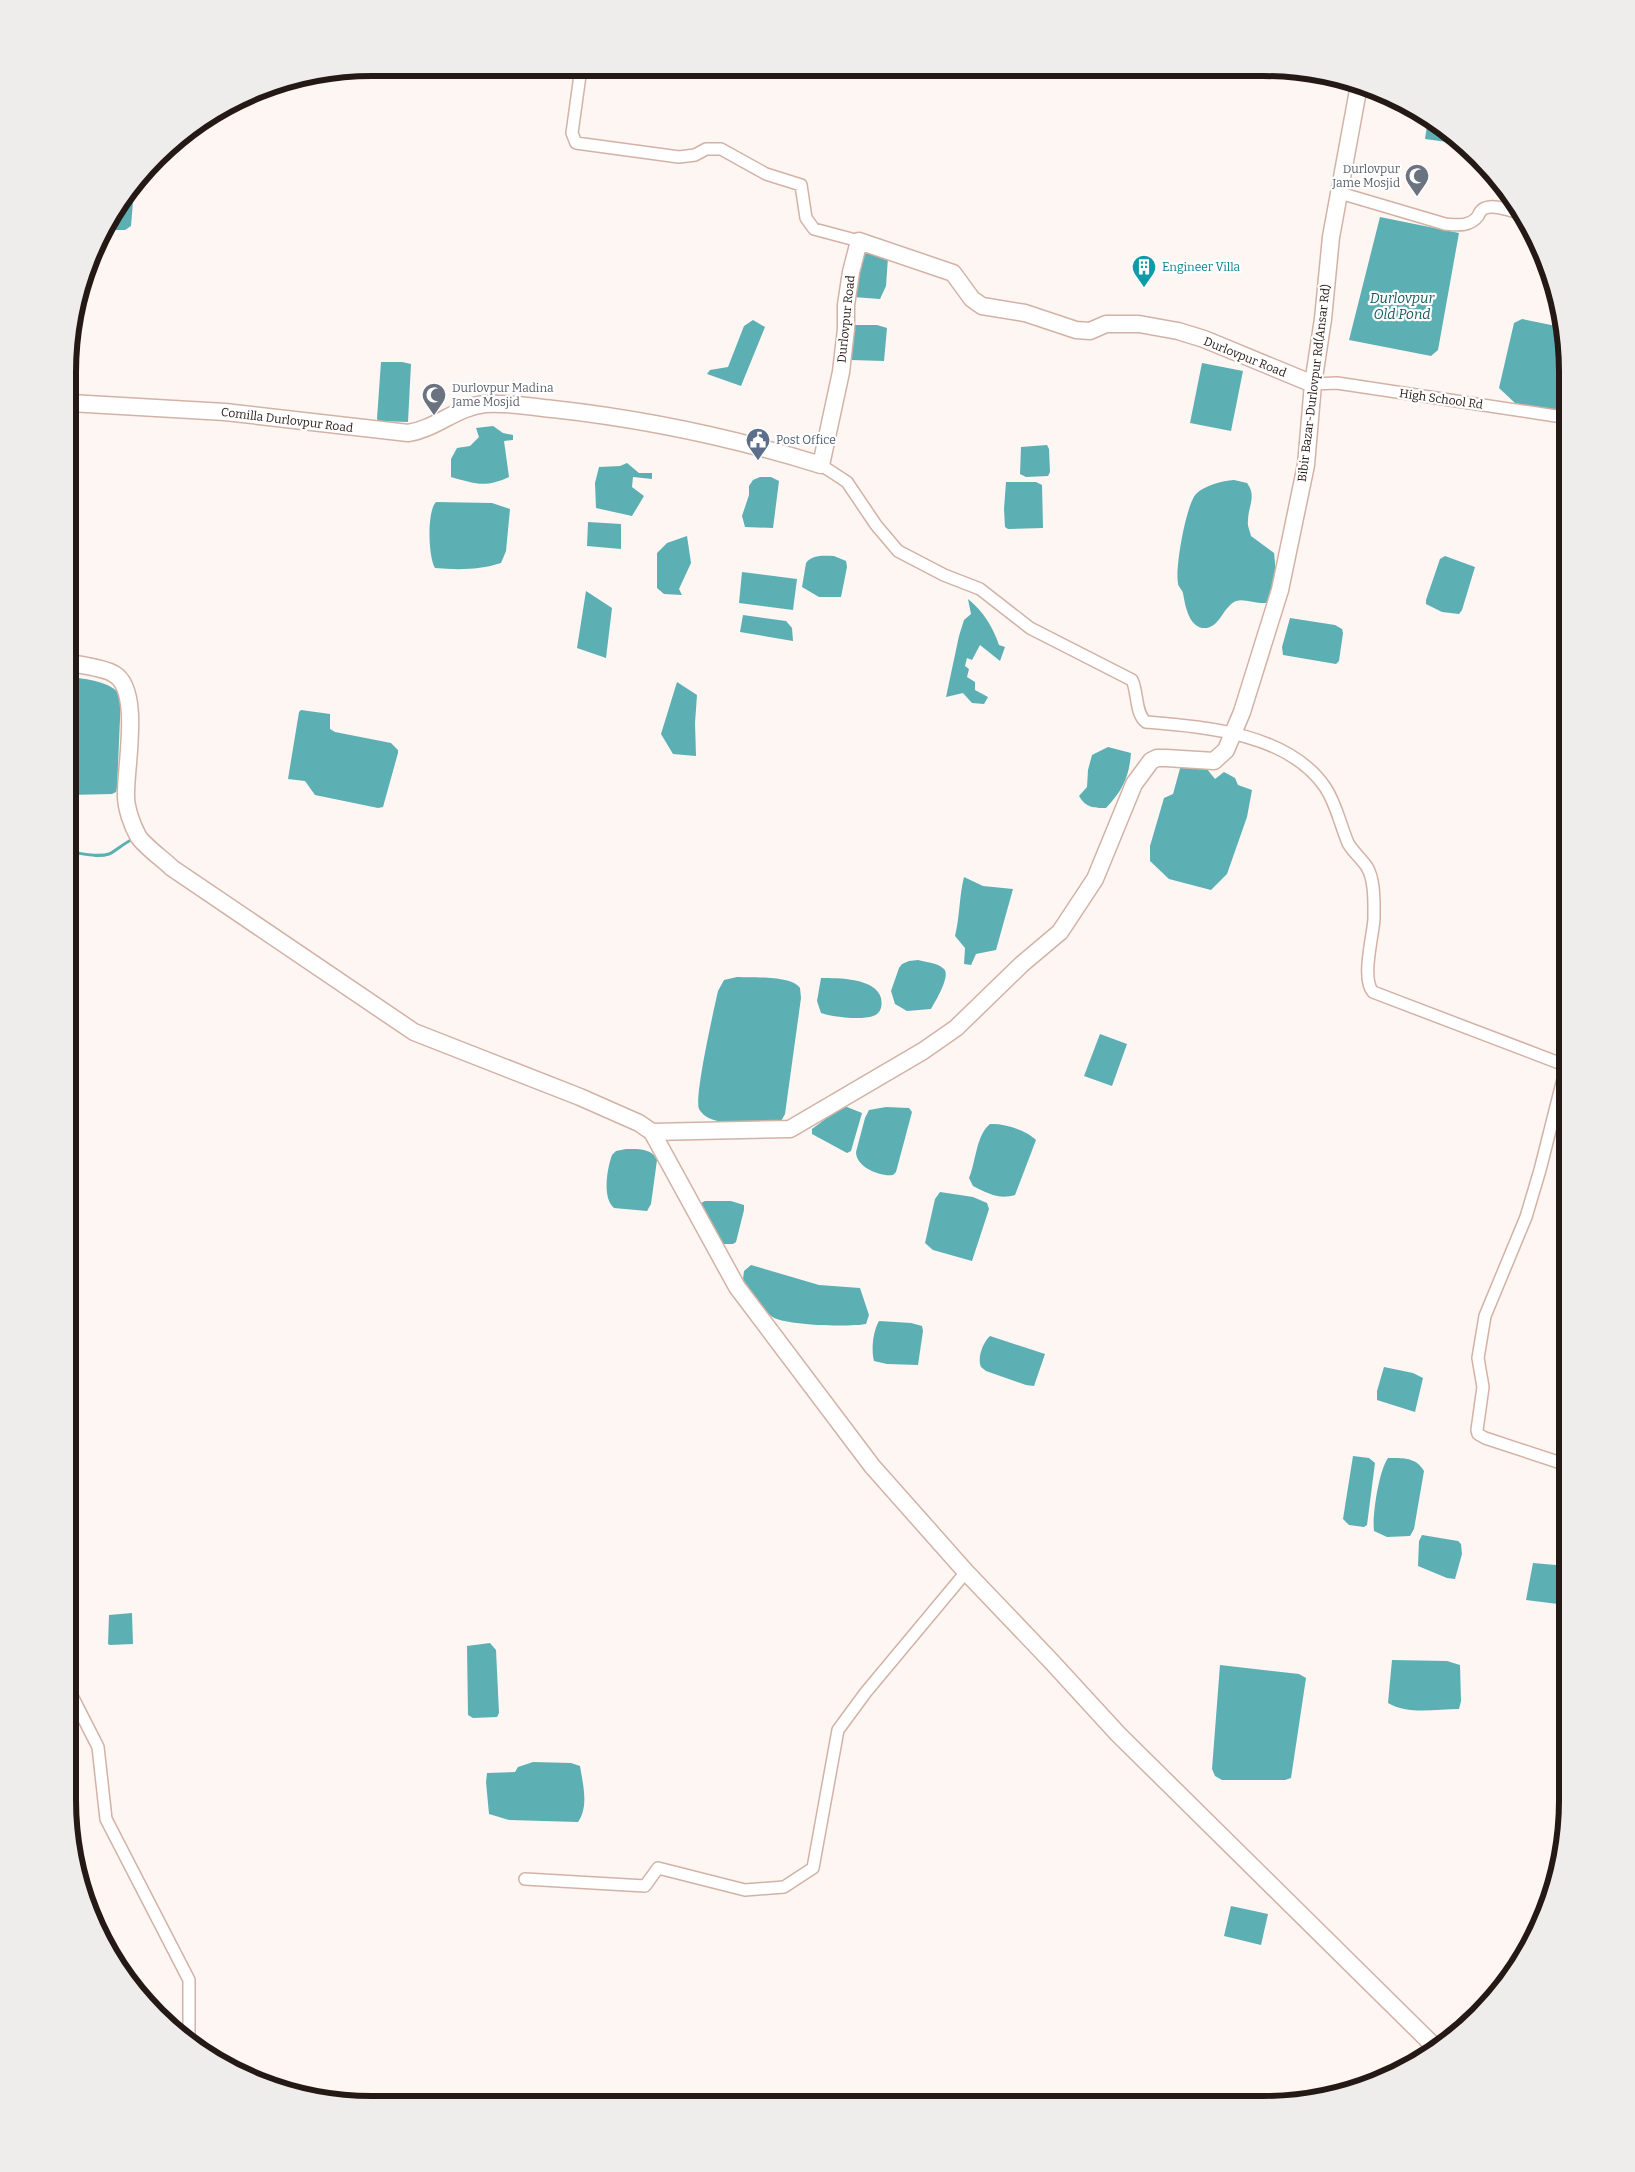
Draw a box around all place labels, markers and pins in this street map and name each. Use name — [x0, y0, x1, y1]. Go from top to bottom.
place label: Durlovpur Jame Mosjid — [1331, 162, 1401, 190]
mosque icon: Durlovpur Jame Mosjid — [1404, 163, 1430, 197]
building icon: Engineer Villa — [1131, 254, 1157, 288]
place label: Engineer Villa — [1162, 260, 1241, 274]
place label: Durlovpur Madina Jame Mosjid — [451, 381, 554, 409]
mosque icon: Durlovpur Madina Jame Mosjid — [421, 382, 447, 416]
public building icon: Post Office — [745, 427, 771, 461]
place label: Post Office — [776, 433, 836, 447]

